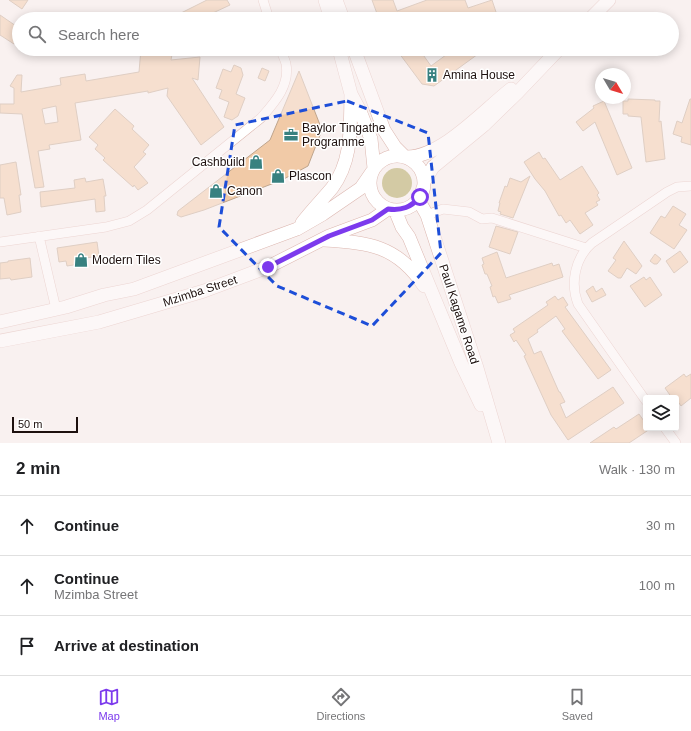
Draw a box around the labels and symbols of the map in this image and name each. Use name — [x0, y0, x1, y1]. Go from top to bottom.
building icon: Amina House — [424, 67, 440, 83]
place label: Amina House — [443, 68, 515, 82]
north arrow — [595, 68, 631, 104]
place label: Baylor Tingathe Programme — [302, 121, 386, 149]
office icon: Baylor Tingathe Programme — [283, 127, 299, 143]
shop icon: Cashbuild — [248, 154, 264, 170]
place label: Cashbuild — [192, 155, 245, 169]
shop icon: Plascon — [270, 168, 286, 184]
place label: Plascon — [289, 169, 332, 183]
shop icon: Canon — [208, 183, 224, 199]
place label: Canon — [227, 184, 262, 198]
route start — [411, 188, 429, 206]
shop icon: Modern Tiles — [73, 252, 89, 268]
place label: Modern Tiles — [92, 253, 161, 267]
route end — [259, 258, 277, 276]
street label: Paul Kagame Road — [436, 262, 482, 366]
street label: Mzimba Street — [161, 272, 240, 310]
scale bar — [12, 415, 78, 434]

